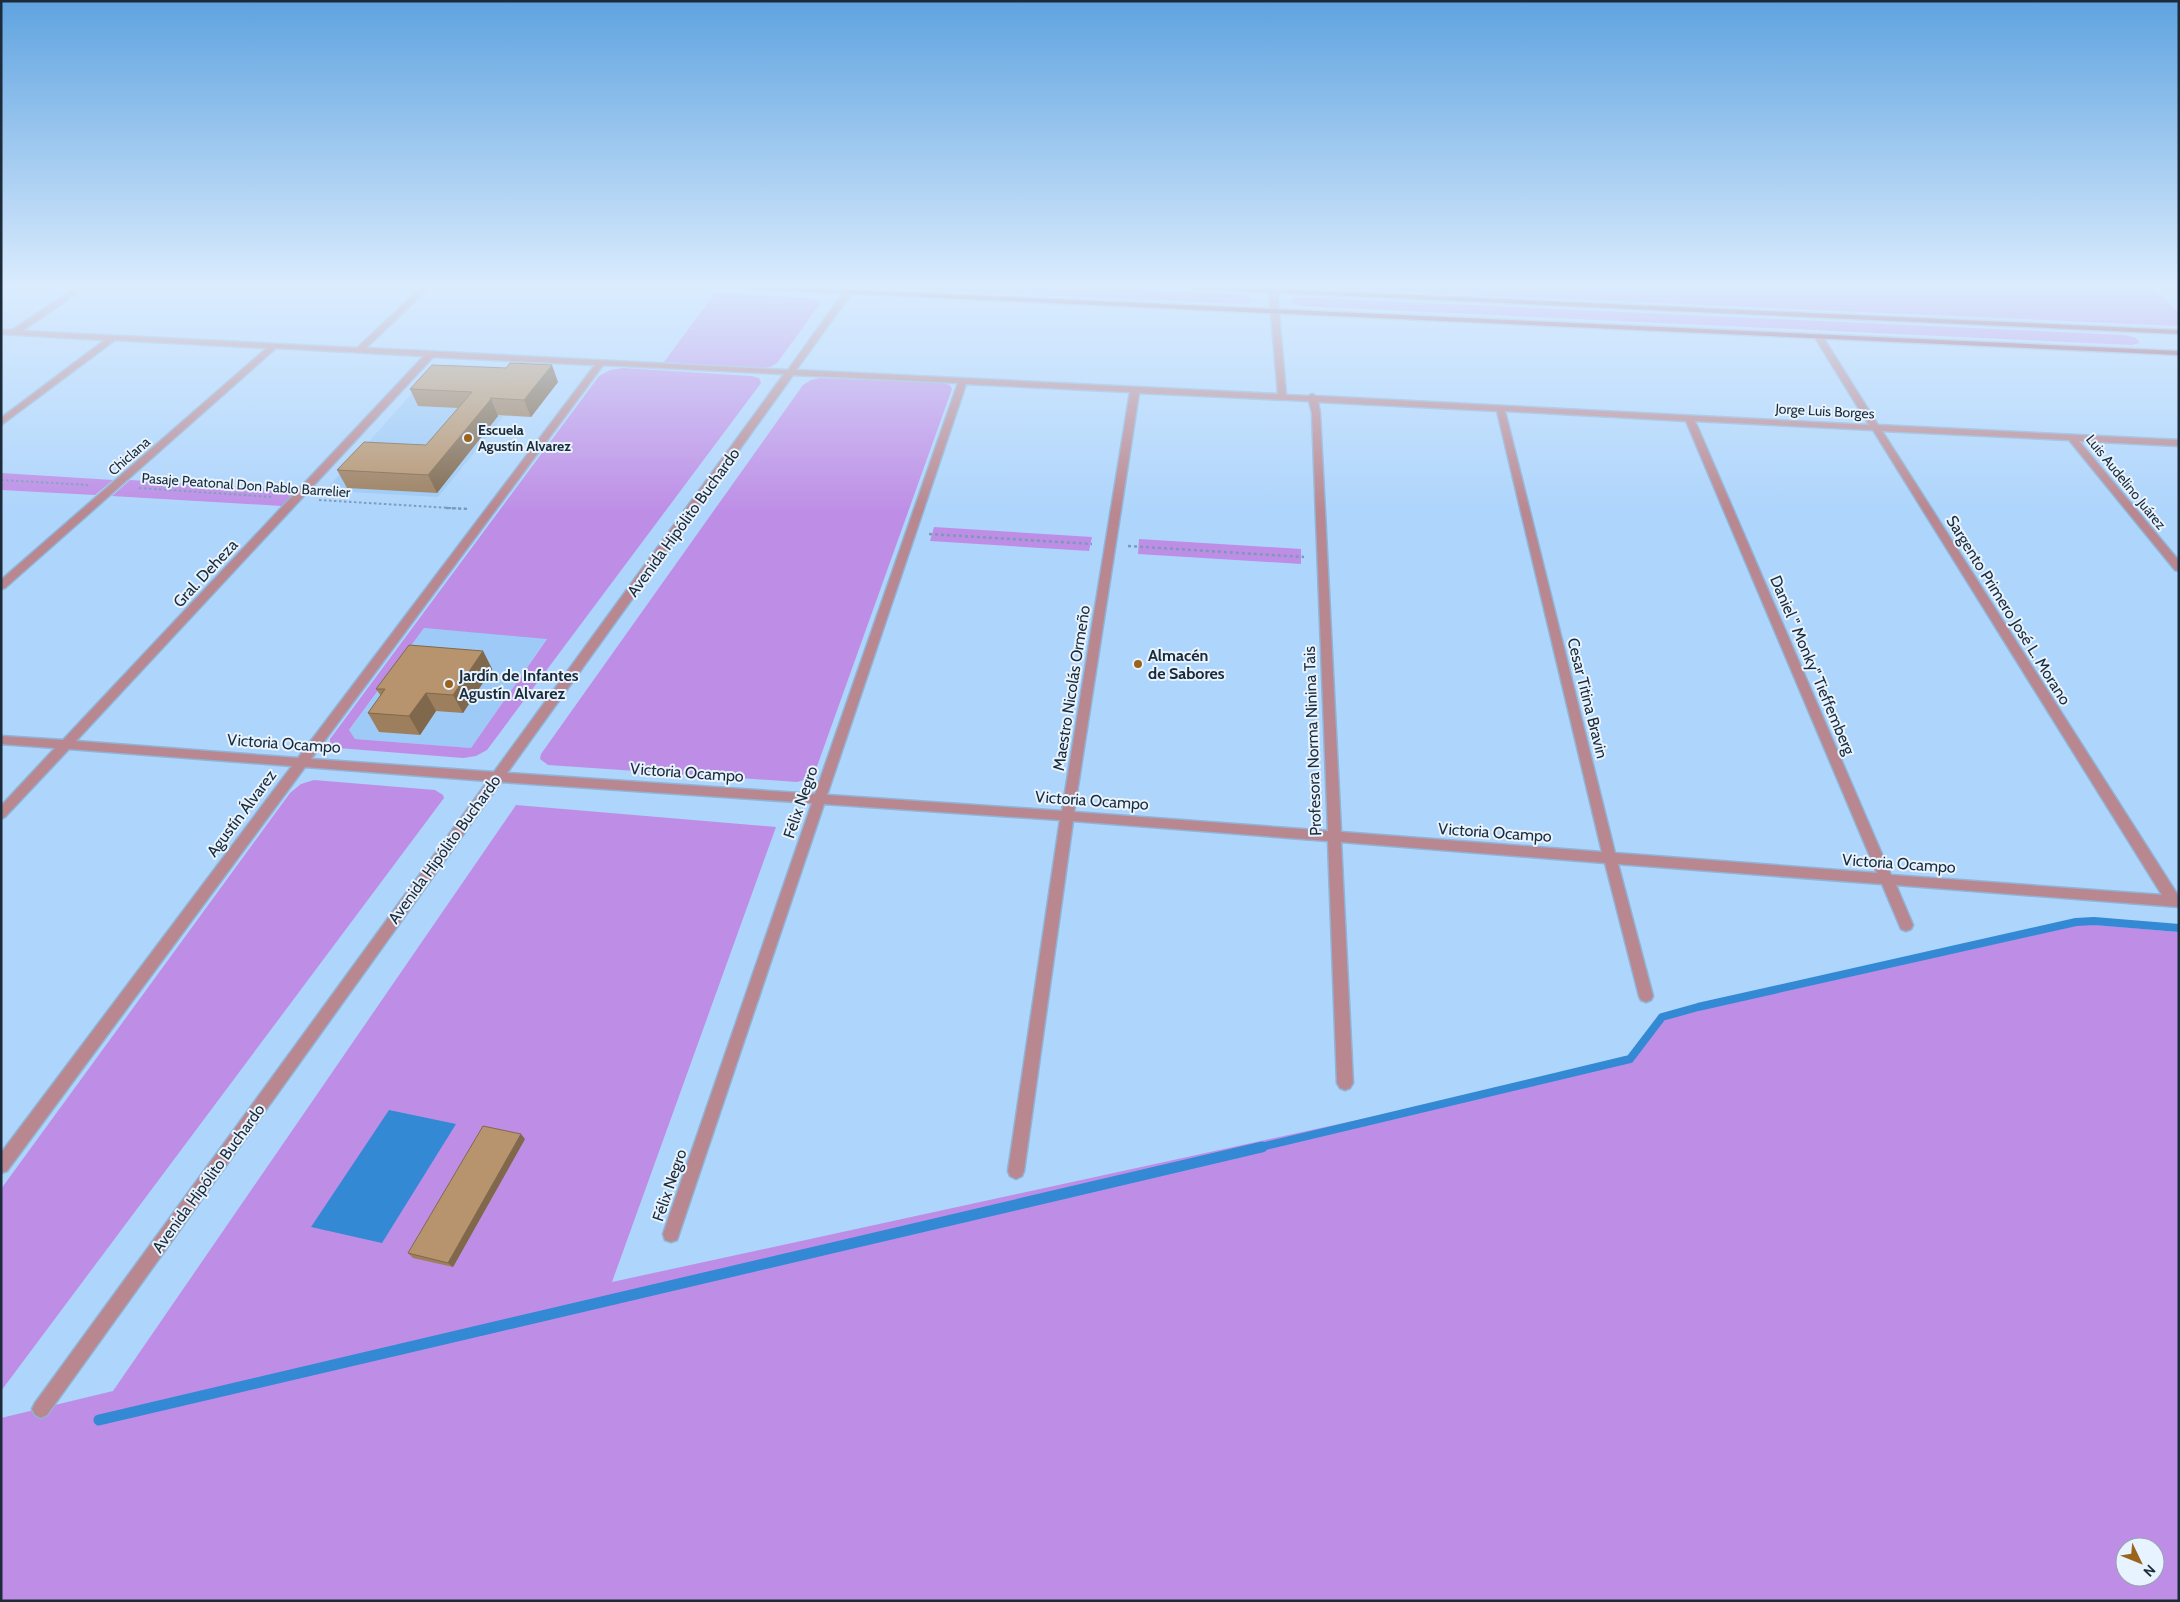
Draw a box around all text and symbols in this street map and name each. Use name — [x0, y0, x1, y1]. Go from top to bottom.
street label: Jorge Luis Borges — [1774, 399, 1875, 423]
place label: Escuela Agustín Alvarez — [478, 421, 571, 455]
street label: Luis Audelino Juárez — [2082, 431, 2170, 534]
marker: Escuela Agustín Alvarez — [462, 432, 474, 444]
street label: Chiclana — [104, 433, 154, 479]
street label: Avenida Hipólito Buchardo — [623, 444, 744, 600]
street label: Pasaje Peatonal Don Pablo Barrelier — [141, 469, 352, 501]
street label: Sargento Primero José L. Morano — [1942, 512, 2075, 709]
street label: Gral. Deheza — [169, 535, 242, 611]
street label: Daniel " Monky" Tieffemberg — [1766, 573, 1859, 759]
street label: Maestro Nicolás Ormeño — [1049, 604, 1094, 772]
street label: Cesar Titina Bravin — [1563, 636, 1612, 760]
street label: Profesora Norma Ninina Tais — [1300, 645, 1325, 836]
place label: Almacén de Sabores — [1148, 646, 1225, 683]
marker: Almacén de Sabores — [1132, 658, 1144, 670]
place label: Jardín de Infantes Agustín Alvarez — [458, 666, 579, 703]
marker: Jardín de Infantes Agustín Alvarez — [443, 678, 455, 690]
street label: Victoria Ocampo — [226, 730, 342, 757]
street label: Victoria Ocampo — [629, 759, 745, 786]
street label: Félix Negro — [779, 763, 822, 841]
street label: Agustín Álvarez — [203, 766, 280, 860]
street label: Avenida Hipólito Buchardo — [384, 771, 505, 927]
street label: Victoria Ocampo — [1034, 787, 1150, 814]
street label: Victoria Ocampo — [1437, 819, 1553, 846]
street label: Victoria Ocampo — [1841, 850, 1957, 877]
street label: Avenida Hipólito Buchardo — [148, 1100, 269, 1256]
street label: Félix Negro — [648, 1146, 691, 1224]
north arrow — [2115, 1537, 2165, 1587]
text: N — [2140, 1561, 2159, 1581]

